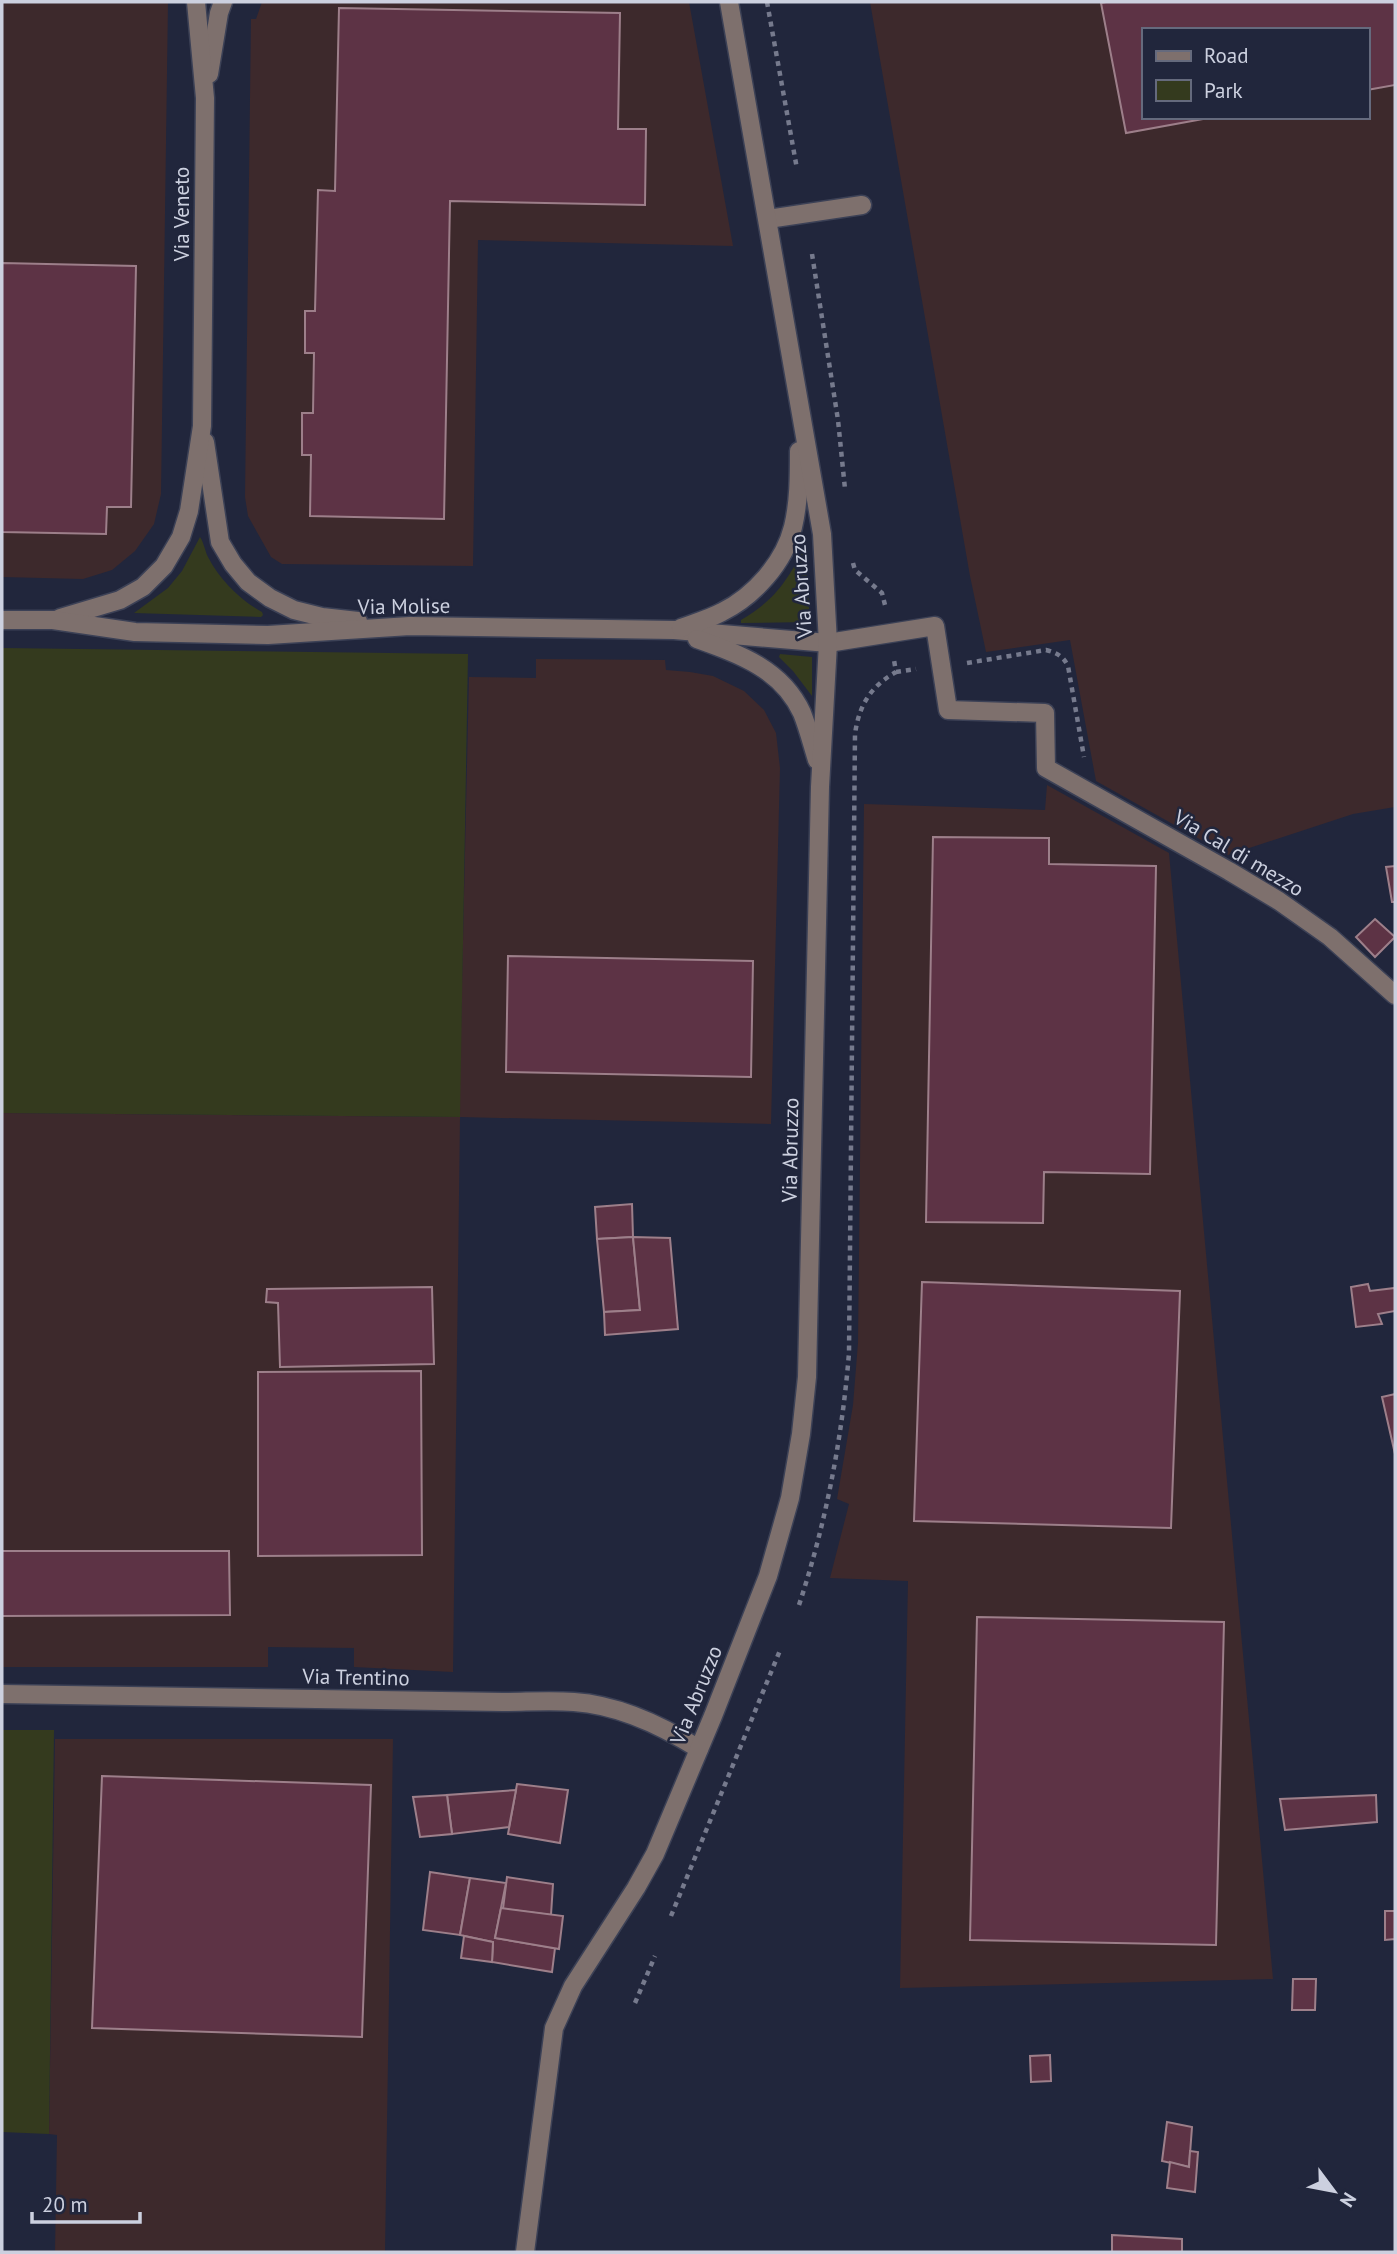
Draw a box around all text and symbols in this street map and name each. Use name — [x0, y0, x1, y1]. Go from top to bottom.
legend — [1142, 28, 1369, 119]
text: Road — [1204, 42, 1248, 69]
text: Park — [1204, 77, 1243, 104]
street label: Via Veneto — [168, 167, 195, 262]
street label: Via Abruzzo — [784, 533, 818, 640]
street label: Via Molise — [356, 592, 451, 620]
street label: Via Cal di mezzo — [1168, 803, 1309, 902]
street label: Via Abruzzo — [776, 1097, 804, 1204]
street label: Via Abruzzo — [664, 1641, 728, 1750]
street label: Via Trentino — [301, 1663, 410, 1691]
north arrow — [1299, 2156, 1369, 2226]
scale bar — [32, 2180, 140, 2224]
text: N — [1335, 2188, 1362, 2212]
text: 20 m — [42, 2191, 88, 2218]

